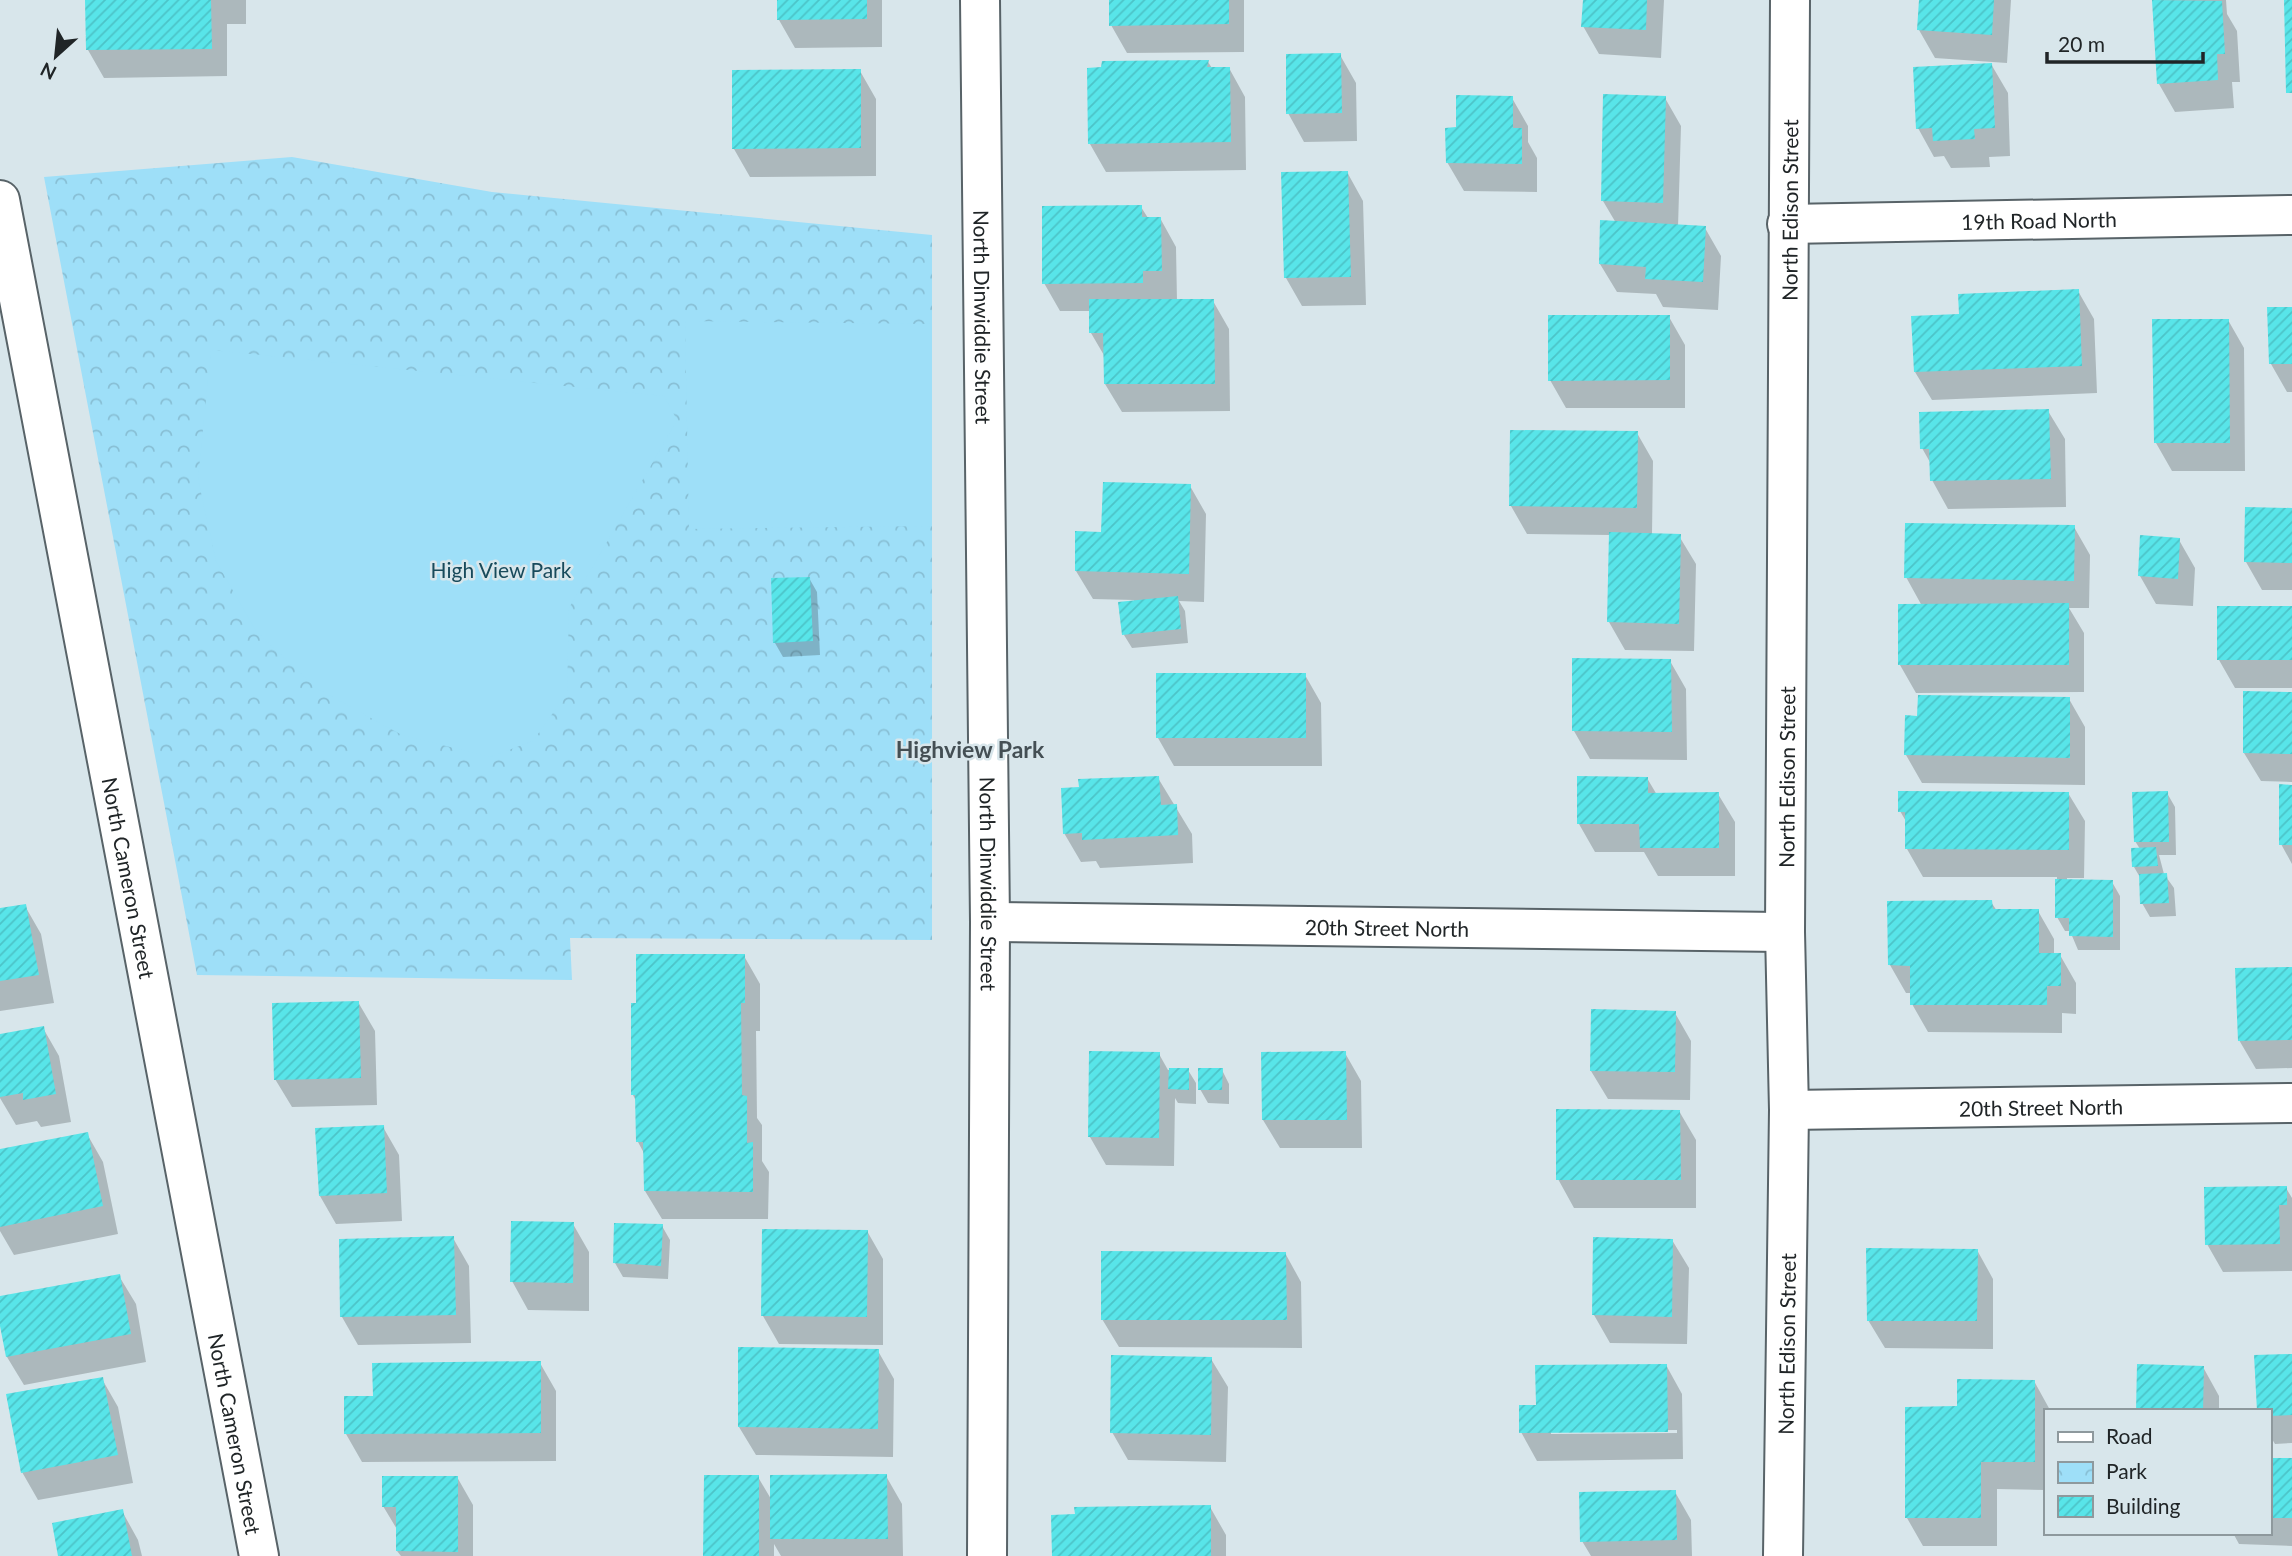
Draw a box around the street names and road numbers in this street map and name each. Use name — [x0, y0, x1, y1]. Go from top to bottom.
street label: North Edison Street — [1776, 119, 1802, 301]
street label: 19th Road North — [1961, 206, 2117, 233]
street label: North Dinwiddie Street — [970, 210, 997, 425]
street label: North Edison Street — [1773, 686, 1799, 868]
street label: North Cameron Street — [98, 775, 161, 981]
street label: North Dinwiddie Street — [976, 777, 1003, 992]
street label: 20th Street North — [1305, 913, 1469, 941]
street label: 20th Street North — [1959, 1093, 2123, 1120]
street label: North Edison Street — [1772, 1252, 1800, 1435]
street label: North Cameron Street — [204, 1331, 267, 1537]

